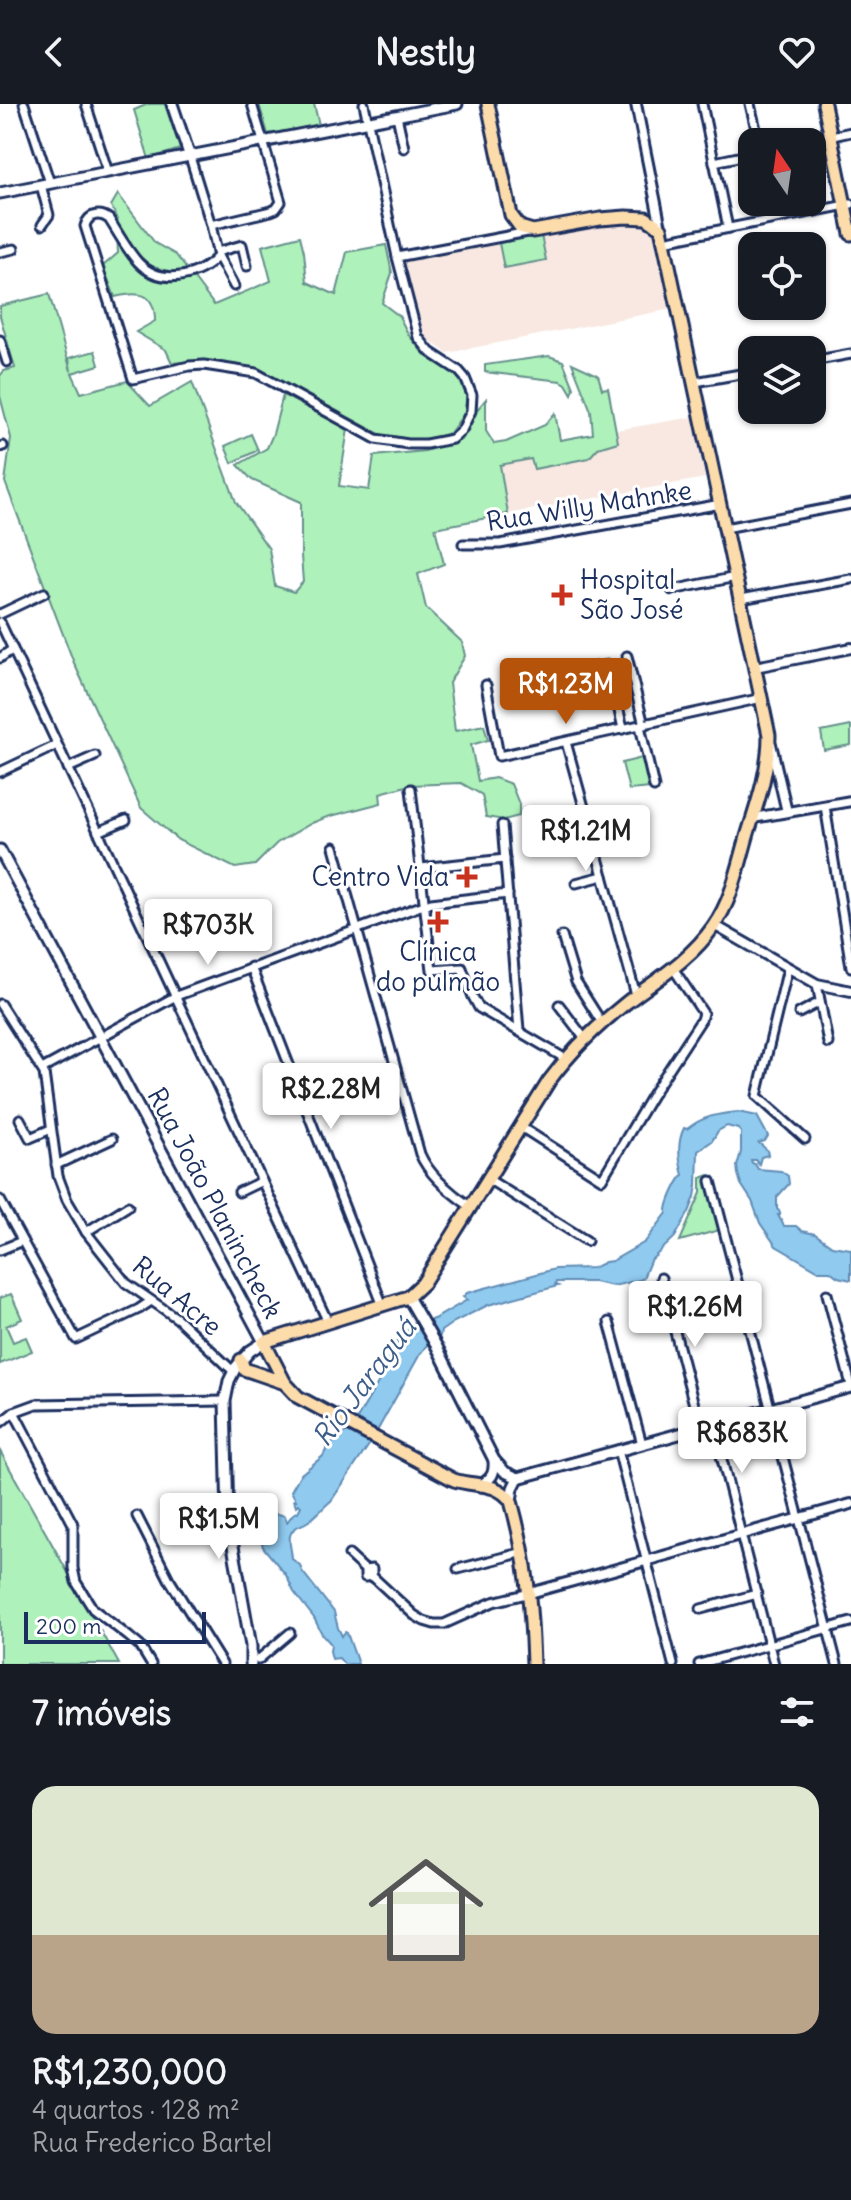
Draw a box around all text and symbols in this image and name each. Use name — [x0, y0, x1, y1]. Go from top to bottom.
icon: back — [32, 30, 76, 74]
text: Nestly — [375, 30, 476, 75]
icon: heart — [775, 30, 819, 74]
north arrow — [738, 128, 826, 216]
map controls — [738, 128, 826, 424]
button: locate — [738, 232, 826, 320]
button: layers — [738, 336, 826, 424]
street label: Rua Willy Mahnke — [484, 473, 694, 538]
place label: Hospital São José — [580, 563, 684, 626]
marker: Hospital São José — [551, 584, 573, 606]
pin: R$1.23M — [492, 658, 640, 726]
text: R$1.23M — [518, 667, 614, 700]
pin: R$1.21M — [512, 805, 660, 873]
text: R$1.21M — [540, 814, 632, 847]
place label: Centro Vida — [312, 860, 449, 893]
marker: Centro Vida — [456, 866, 478, 888]
pin: R$703K — [143, 899, 273, 967]
text: R$703K — [162, 908, 254, 941]
marker: Clínica do pulmão — [427, 911, 449, 933]
place label: Clínica do pulmão — [376, 935, 500, 998]
pin: R$2.28M — [257, 1063, 405, 1131]
text: R$2.28M — [281, 1072, 381, 1105]
street label: Rua João Planincheck — [141, 1082, 290, 1324]
street label: Rua Acre — [126, 1249, 229, 1342]
pin: R$1.26M — [621, 1281, 769, 1349]
text: R$1.26M — [647, 1290, 743, 1323]
water label: Rio Jaraguá — [304, 1309, 425, 1453]
pin: R$683K — [677, 1407, 807, 1475]
text: R$683K — [696, 1416, 788, 1449]
pin: R$1.5M — [154, 1493, 284, 1561]
text: R$1.5M — [178, 1502, 260, 1535]
scale bar — [24, 1608, 206, 1644]
text: 200 m — [36, 1612, 102, 1640]
icon: filters — [775, 1690, 819, 1734]
text: 7 imóveis — [32, 1691, 171, 1734]
icon: home — [354, 1838, 498, 1982]
text: R$1,230,000 — [32, 2050, 227, 2093]
text: 4 quartos · 128 m² — [32, 2093, 240, 2126]
text: Rua Frederico Bartel — [32, 2126, 272, 2159]

